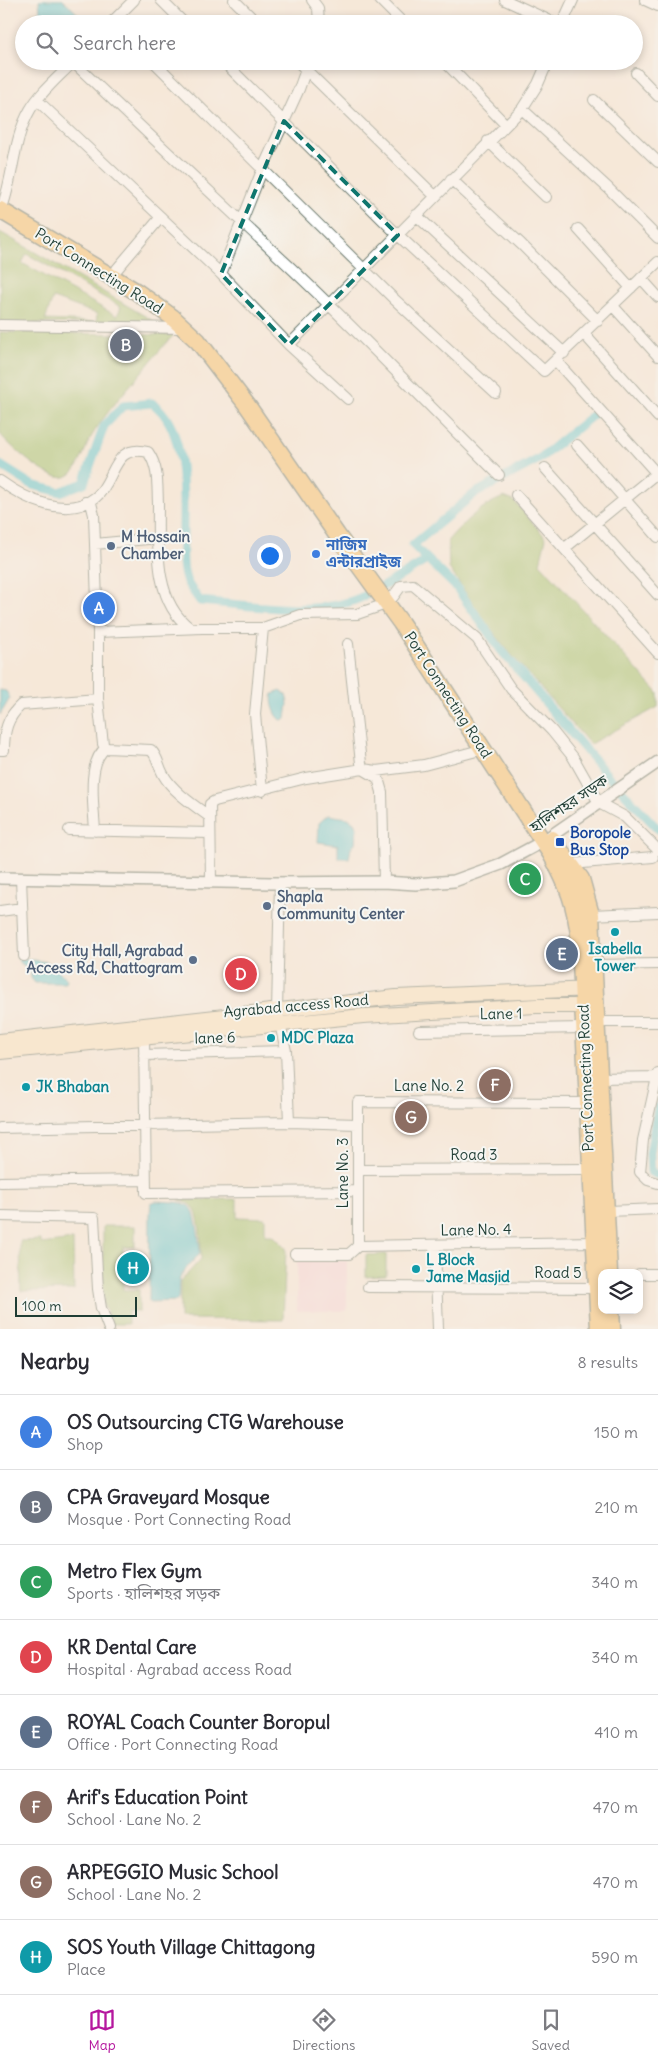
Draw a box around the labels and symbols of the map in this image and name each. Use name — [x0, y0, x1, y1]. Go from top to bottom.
street label: Port Connecting Road — [32, 223, 167, 318]
pin: B — [110, 326, 142, 364]
place label: M Hossain Chamber — [121, 527, 191, 563]
place label: নাজিম এন্টারপ্রাইজ — [325, 535, 402, 571]
marker: M Hossain Chamber — [105, 540, 117, 552]
your location — [257, 543, 283, 569]
marker: নাজিম এন্টারপ্রাইজ — [310, 548, 322, 560]
pin: A — [83, 589, 115, 627]
street label: Port Connecting Road — [400, 628, 497, 762]
street label: হালিশহর সড়ক — [525, 770, 612, 837]
place label: Boropole Bus Stop — [570, 823, 631, 860]
marker: Boropole Bus Stop — [554, 836, 566, 848]
pin: C — [509, 860, 541, 898]
place label: Shapla Community Center — [277, 887, 405, 924]
marker: Shapla Community Center — [261, 900, 273, 912]
marker: Isabella Tower — [609, 926, 621, 938]
pin: E — [546, 935, 578, 973]
place label: Isabella Tower — [588, 939, 642, 975]
place label: City Hall, Agrabad Access Rd, Chattogram — [27, 941, 183, 978]
marker: City Hall, Agrabad Access Rd, Chattogram — [187, 954, 199, 966]
pin: D — [225, 955, 257, 993]
street label: Agrabad access Road — [223, 990, 369, 1021]
street label: Lane 1 — [479, 1004, 523, 1023]
street label: Port Connecting Road — [573, 1004, 598, 1152]
street label: lane 6 — [194, 1027, 236, 1048]
place label: MDC Plaza — [281, 1028, 354, 1047]
marker: MDC Plaza — [265, 1032, 277, 1044]
pin: F — [479, 1066, 511, 1104]
street label: Lane No. 2 — [394, 1076, 464, 1095]
place label: JK Bhaban — [36, 1077, 110, 1096]
marker: JK Bhaban — [20, 1081, 32, 1093]
pin: G — [395, 1098, 427, 1136]
street label: Lane No. 3 — [333, 1138, 352, 1208]
street label: Road 3 — [450, 1145, 498, 1164]
street label: Lane No. 4 — [440, 1219, 512, 1240]
pin: H — [117, 1249, 149, 1287]
place label: L Block Jame Masjid — [426, 1250, 510, 1286]
marker: L Block Jame Masjid — [410, 1263, 422, 1275]
street label: Road 5 — [534, 1263, 582, 1282]
scale bar — [15, 1294, 138, 1317]

